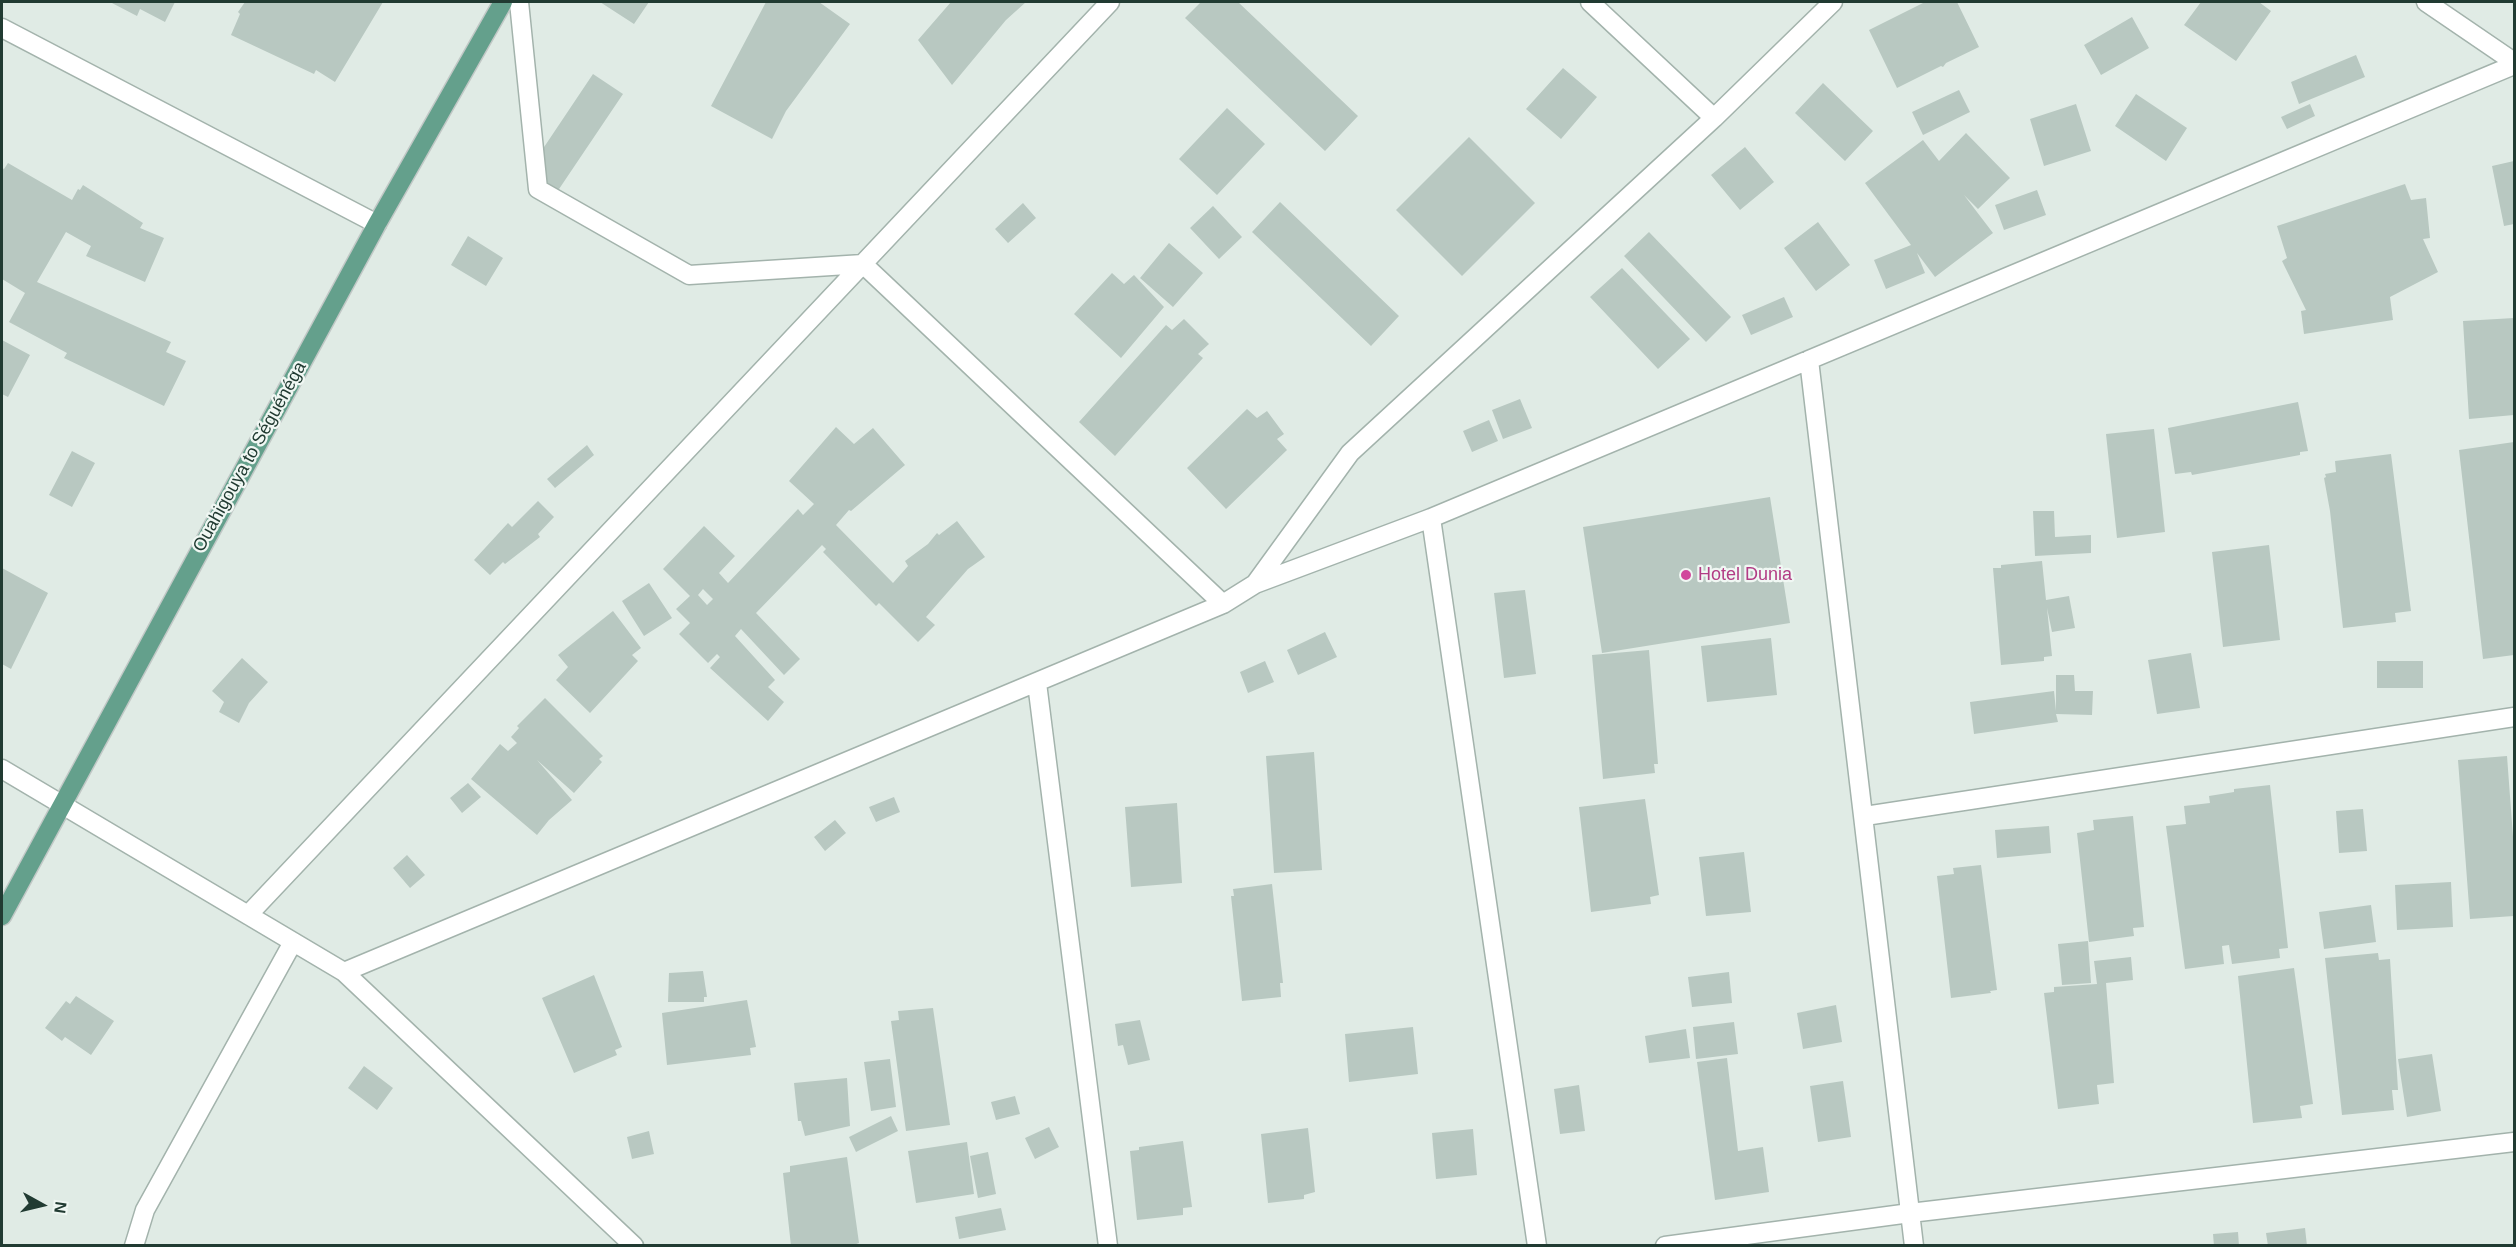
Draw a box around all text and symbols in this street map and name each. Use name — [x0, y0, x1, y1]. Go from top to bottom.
street label: Ouahigouya to Séguénéga — [189, 358, 311, 556]
place label: Hotel Dunia — [1698, 564, 1792, 586]
marker: Hotel Dunia — [1679, 568, 1693, 582]
north arrow — [12, 1175, 72, 1235]
text: N — [51, 1201, 70, 1214]

